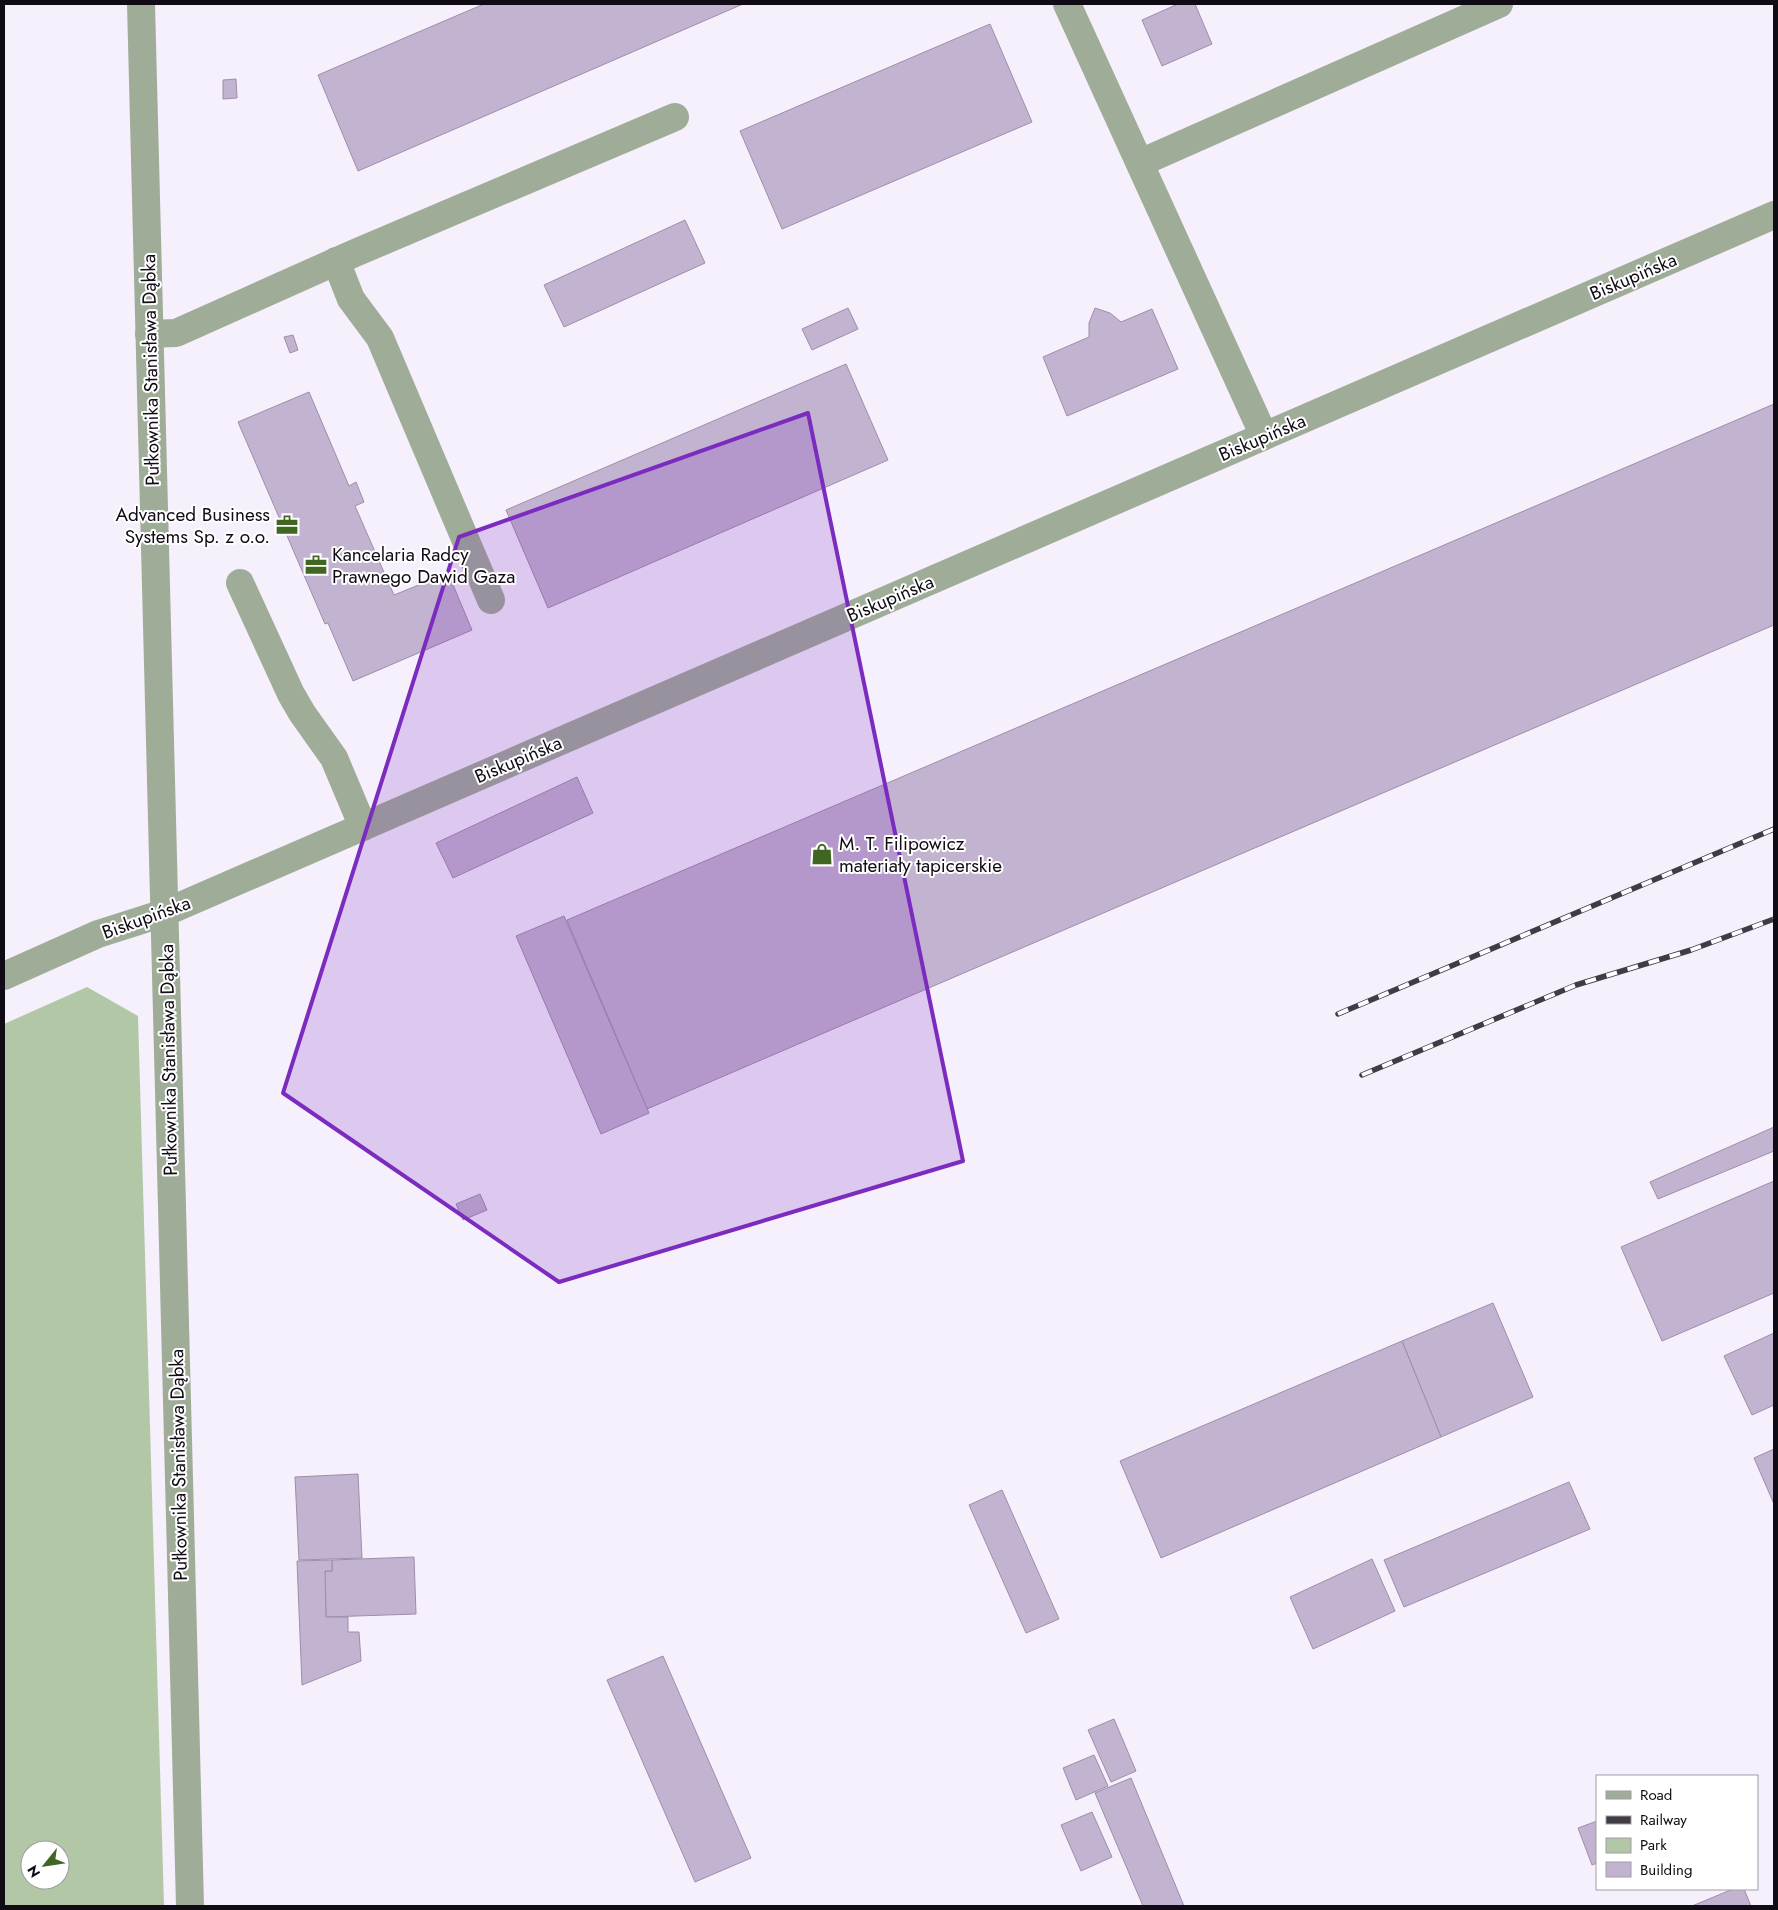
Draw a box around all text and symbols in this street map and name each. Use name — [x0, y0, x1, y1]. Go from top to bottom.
street label: Biskupińska — [1585, 246, 1681, 307]
street label: Pułkownika Stanisława Dąbka — [135, 254, 166, 486]
street label: Biskupińska — [1214, 407, 1310, 468]
place label: Advanced Business Systems Sp. z o.o. — [116, 501, 270, 550]
office icon: Advanced Business Systems Sp. z o.o. — [274, 512, 300, 538]
place label: Kancelaria Radcy Prawnego Dawid Gaza — [332, 541, 515, 590]
office icon: Kancelaria Radcy Prawnego Dawid Gaza — [303, 552, 329, 578]
street label: Biskupińska — [842, 568, 938, 629]
street label: Biskupińska — [470, 729, 566, 790]
place label: M. T. Filipowicz materiały tapicerskie — [839, 830, 1002, 879]
shop icon: M. T. Filipowicz materiały tapicerskie — [809, 841, 835, 867]
street label: Biskupińska — [98, 889, 194, 946]
street label: Pułkownika Stanisława Dąbka — [153, 944, 184, 1176]
street label: Pułkownika Stanisława Dąbka — [163, 1349, 194, 1581]
legend — [1596, 1775, 1758, 1890]
text: Road — [1640, 1784, 1672, 1806]
text: Railway — [1640, 1809, 1687, 1831]
text: Park — [1640, 1834, 1667, 1856]
north arrow — [20, 1840, 70, 1890]
text: Building — [1640, 1859, 1692, 1881]
text: N — [22, 1862, 45, 1881]

